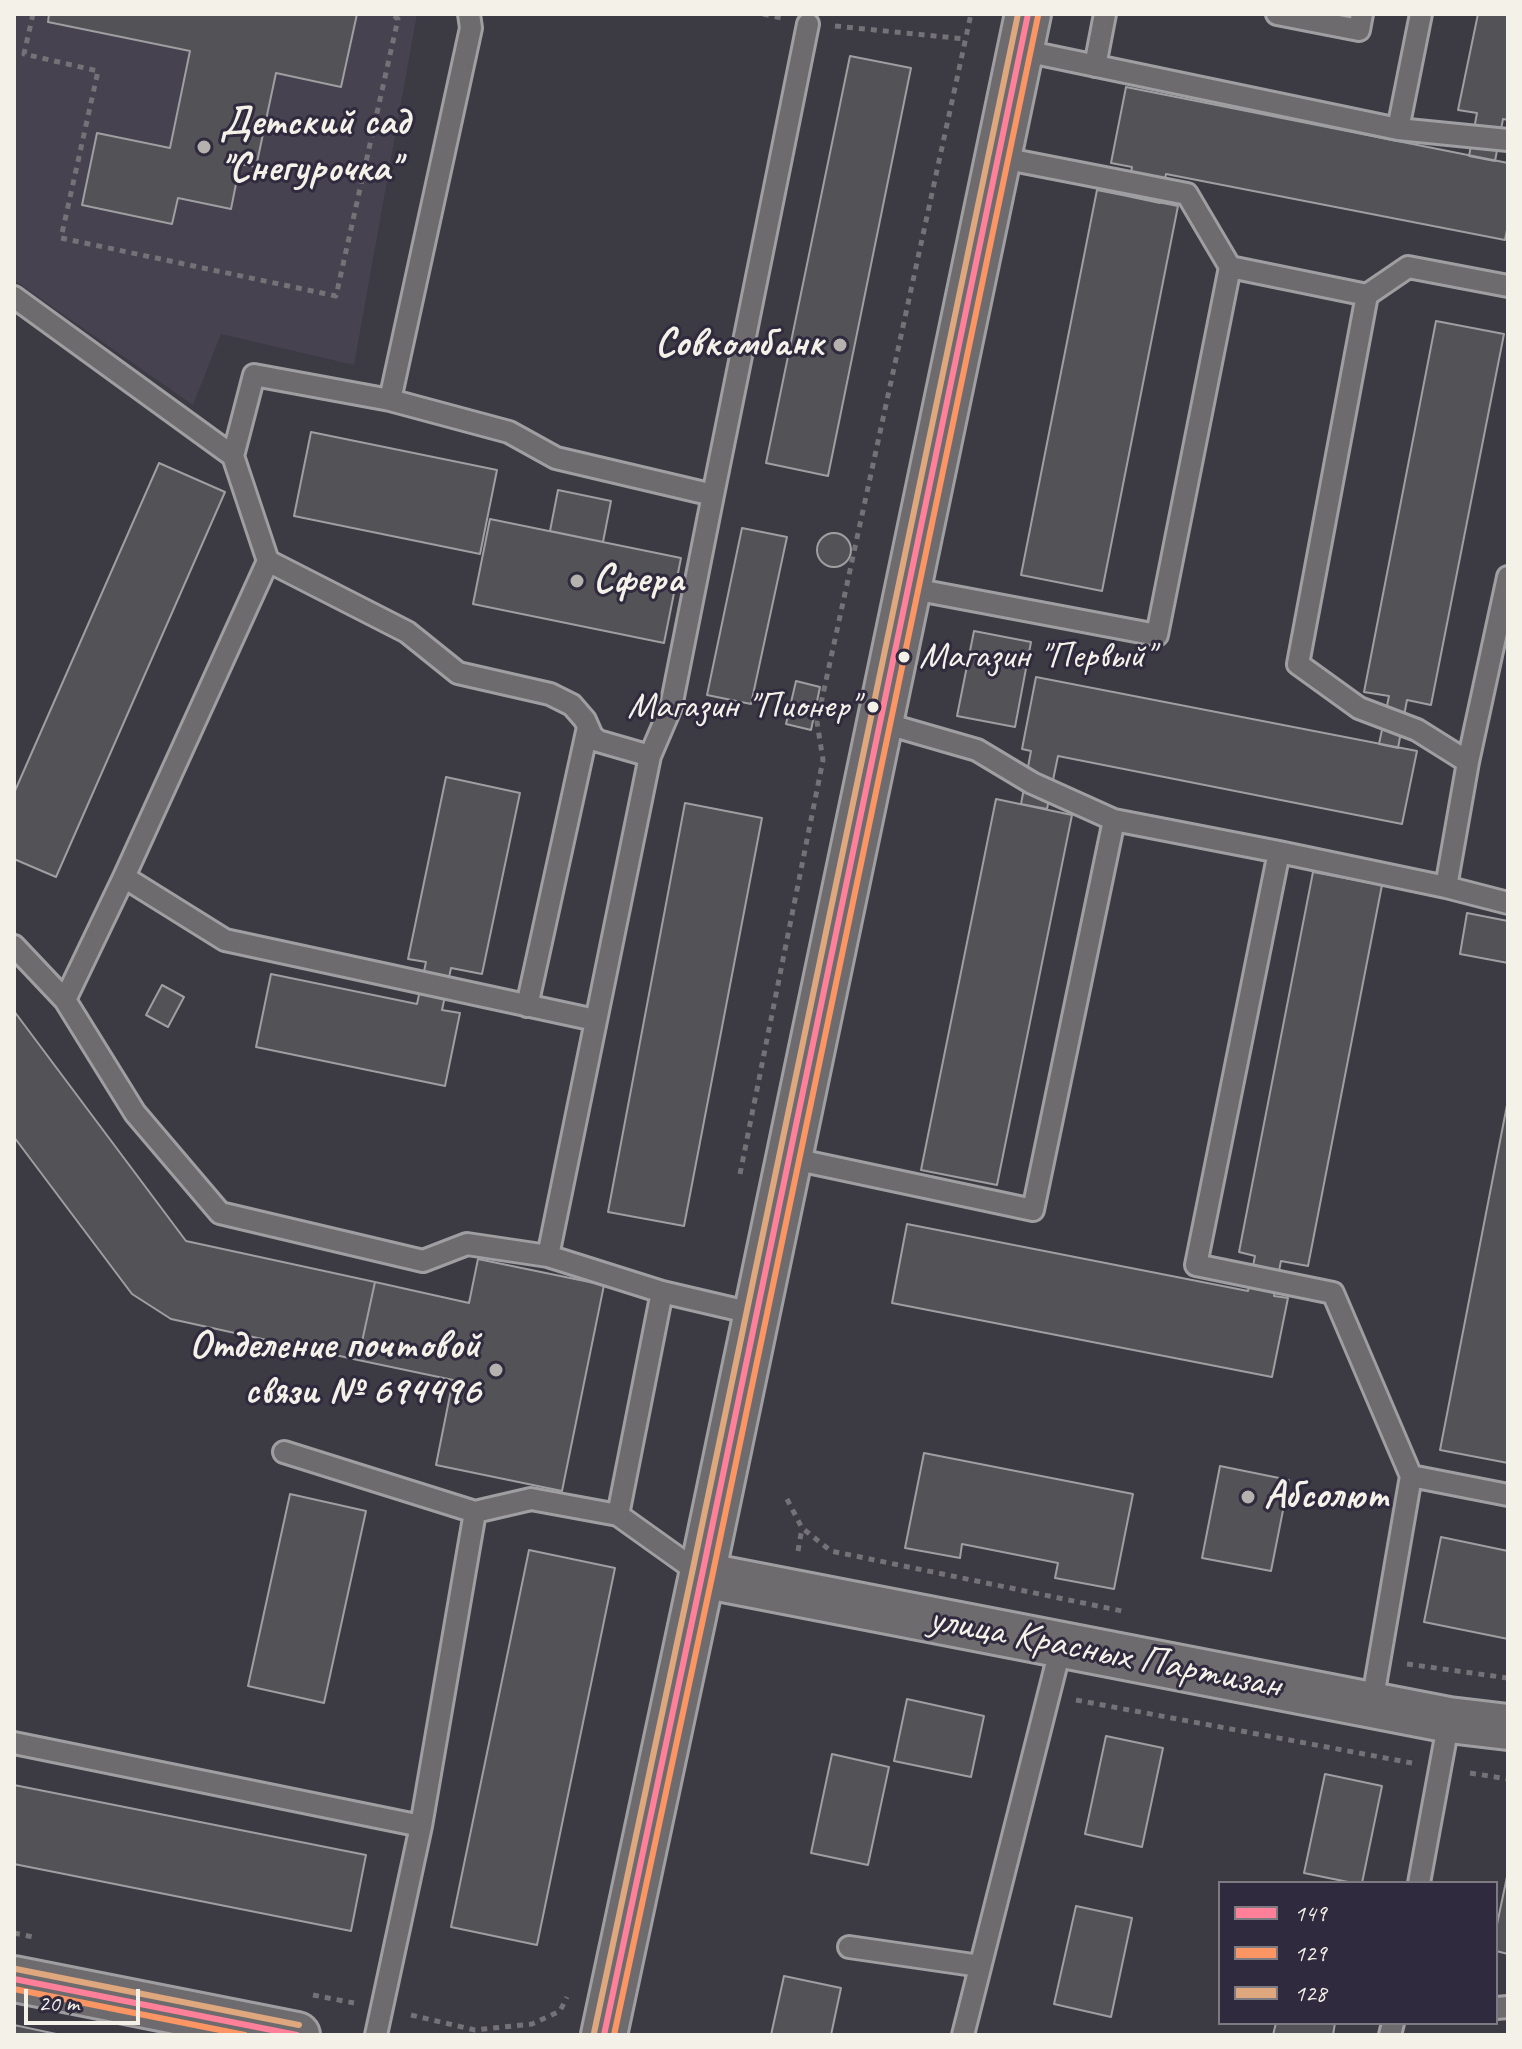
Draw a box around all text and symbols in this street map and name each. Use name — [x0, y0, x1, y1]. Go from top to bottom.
place label: Детский сад "Снегурочка" — [220, 100, 410, 194]
marker: Детский сад "Снегурочка" — [195, 138, 213, 156]
place label: Совкомбанк — [655, 321, 824, 369]
marker: Совкомбанк — [831, 336, 849, 354]
place label: Сфера — [593, 557, 684, 605]
marker: Сфера — [568, 572, 586, 590]
place label: Магазин "Первый" — [919, 634, 1154, 680]
marker: Магазин "Первый" — [896, 649, 912, 665]
place label: Магазин "Пионер" — [627, 684, 858, 730]
marker: Магазин "Пионер" — [865, 699, 881, 715]
place label: Отделение почтовой связи № 694496 — [189, 1323, 480, 1417]
marker: Отделение почтовой связи № 694496 — [487, 1361, 505, 1379]
place label: Абсолют — [1264, 1473, 1387, 1521]
marker: Абсолют — [1239, 1488, 1257, 1506]
street label: улица Красных Партизан — [925, 1595, 1285, 1711]
legend — [1218, 1881, 1498, 2025]
text: 149 — [1294, 1898, 1326, 1928]
text: 129 — [1294, 1938, 1326, 1968]
scale bar — [28, 1973, 144, 2023]
text: 128 — [1294, 1978, 1326, 2008]
text: 20 m — [38, 1988, 79, 2018]

